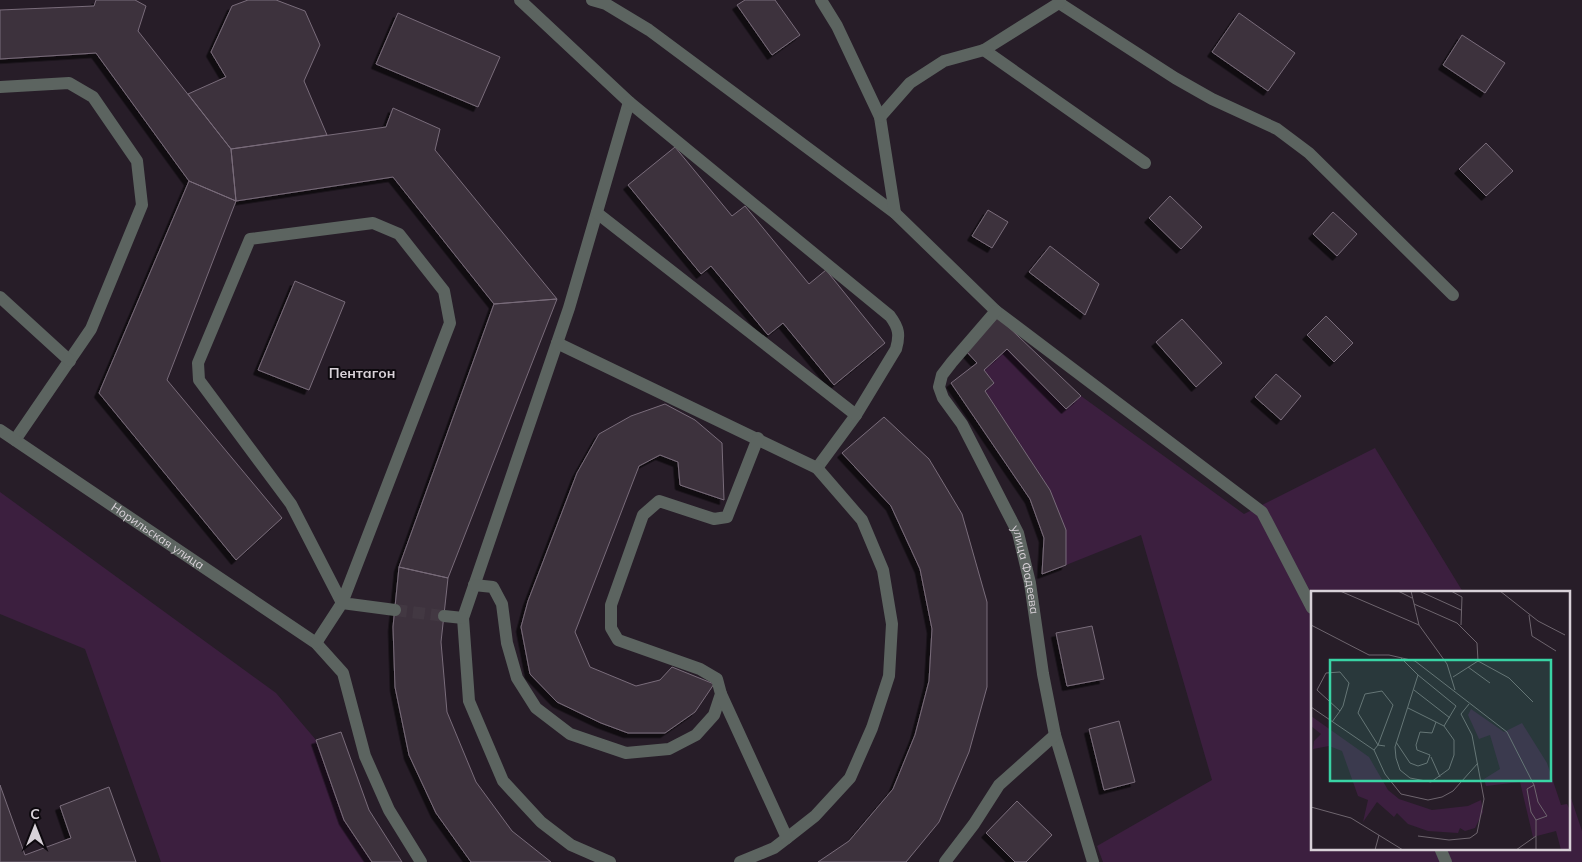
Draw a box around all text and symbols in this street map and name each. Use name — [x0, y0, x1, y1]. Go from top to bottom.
district label: Пентагон — [329, 364, 395, 382]
street label: Норильская улица — [108, 499, 207, 572]
street label: улица Фадеева — [1008, 522, 1042, 615]
inset map — [1311, 591, 1570, 850]
north arrow — [10, 802, 60, 852]
text: С — [30, 805, 40, 823]

